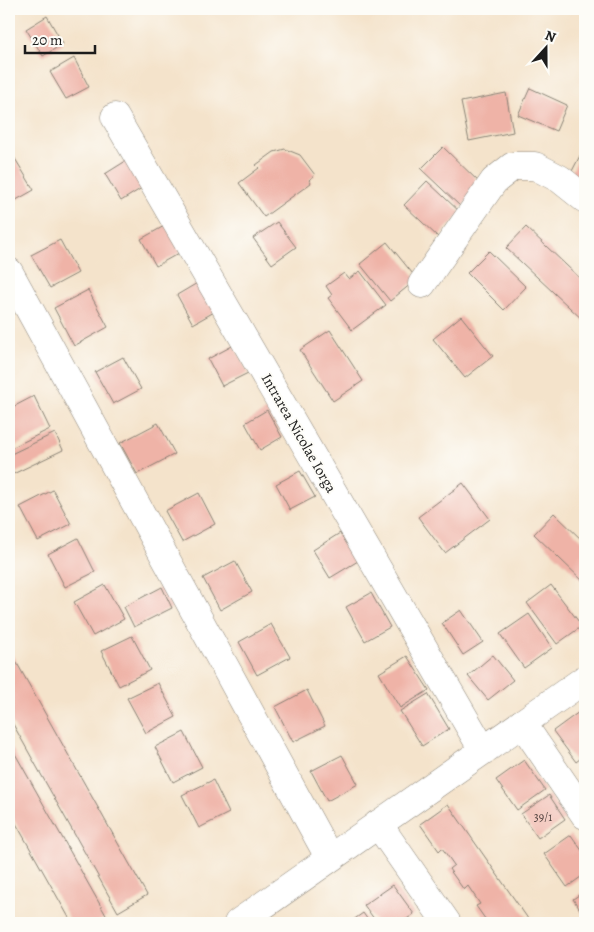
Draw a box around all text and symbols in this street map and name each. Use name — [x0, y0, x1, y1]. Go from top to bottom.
scale bar — [25, 22, 95, 54]
north arrow — [522, 22, 572, 72]
text: N — [542, 26, 559, 47]
text: 20 m — [32, 30, 63, 50]
street label: Intrarea Nicolae Iorga — [257, 370, 341, 496]
house number: 39/1 — [534, 809, 552, 825]

